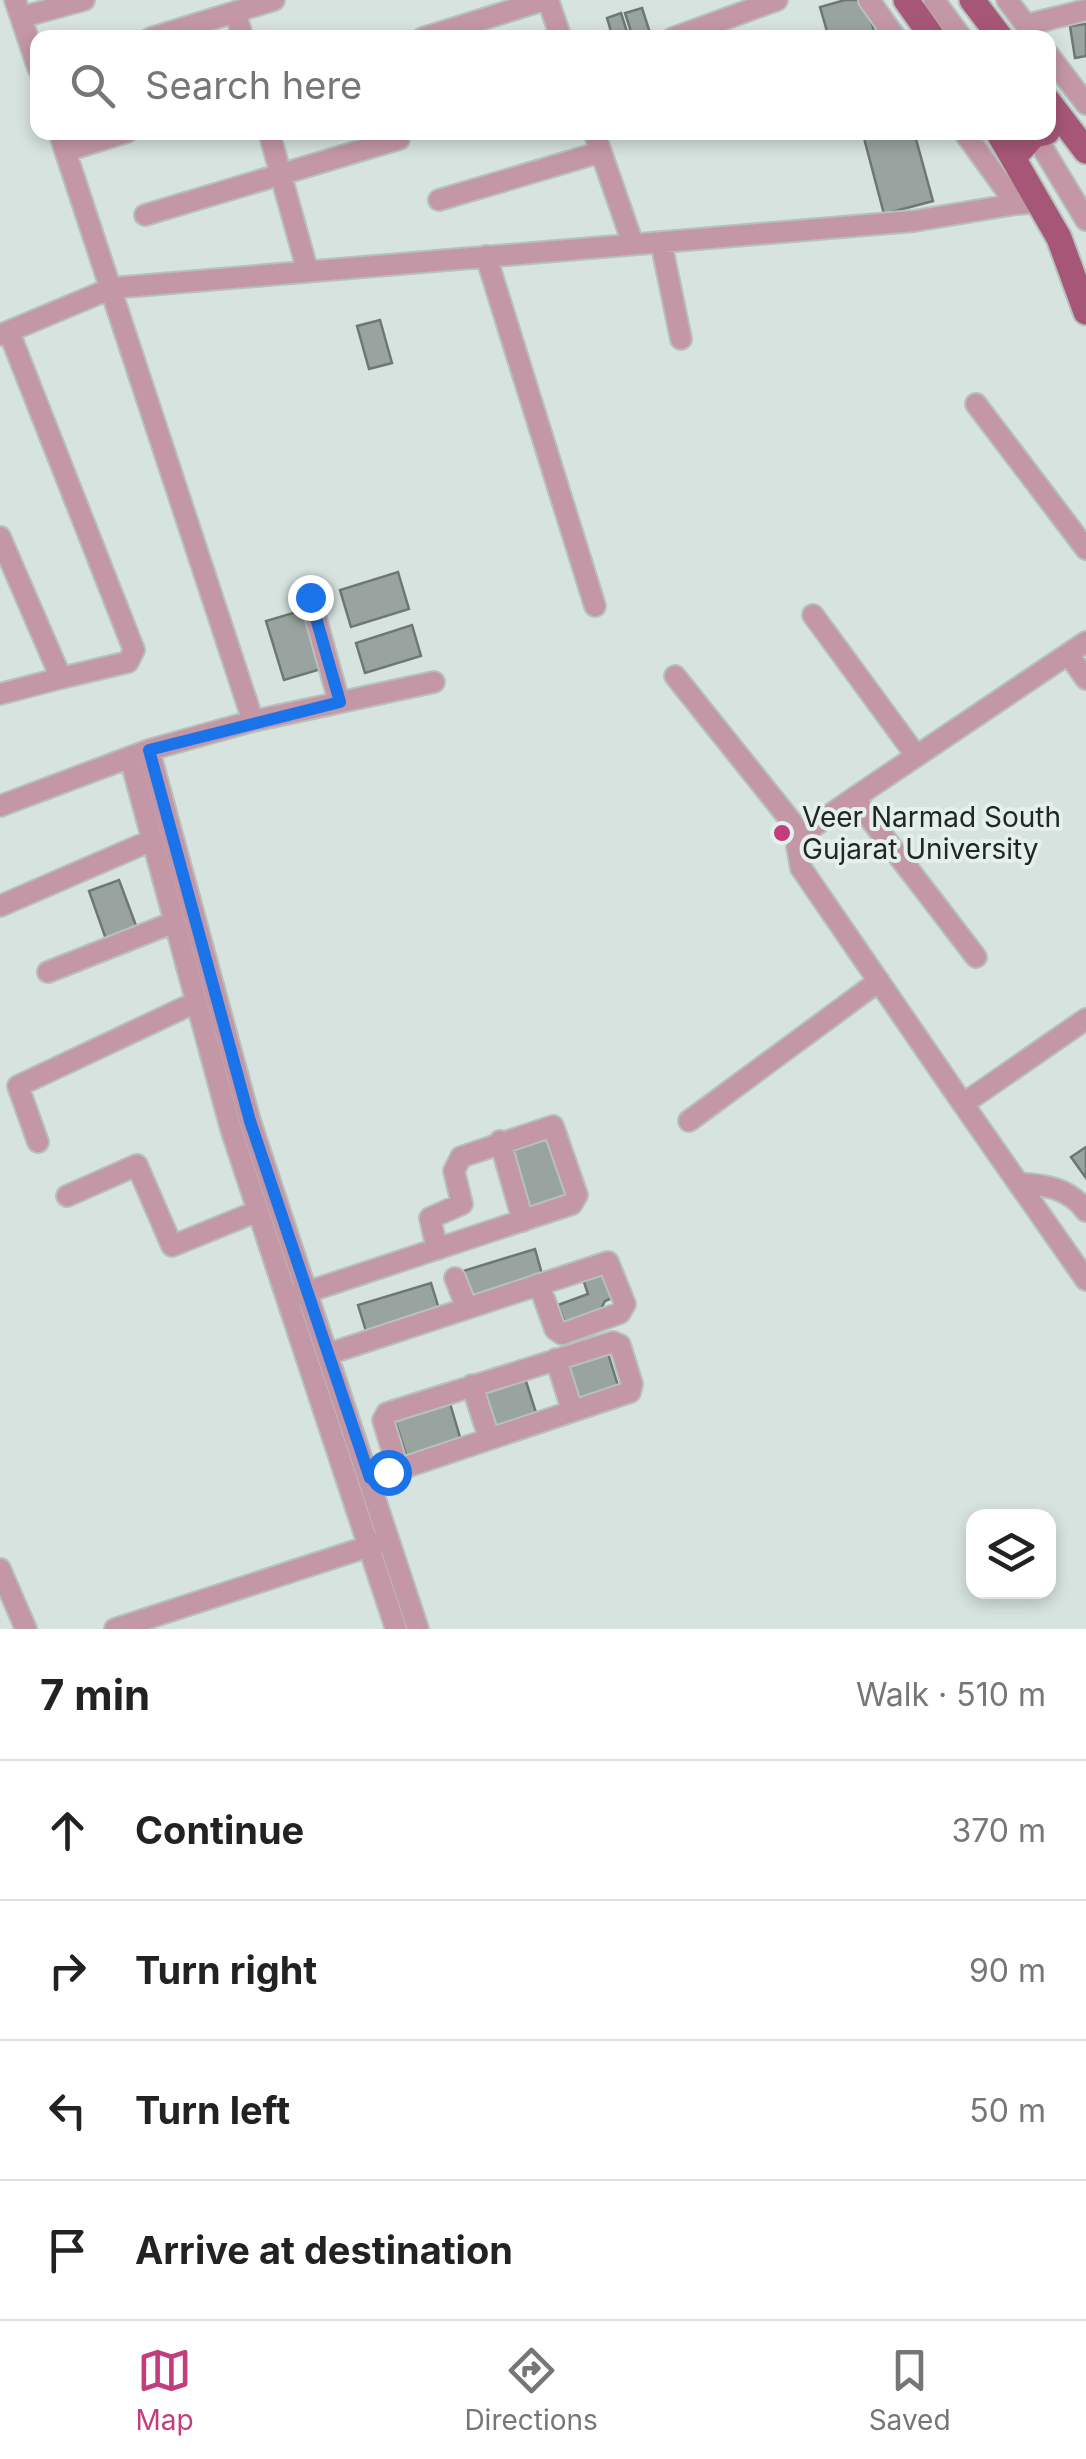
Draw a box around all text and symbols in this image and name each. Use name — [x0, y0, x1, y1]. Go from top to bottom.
search box — [30, 30, 1056, 140]
icon: search — [65, 58, 120, 113]
text: Search here — [145, 62, 362, 108]
route end — [288, 575, 334, 621]
place label: Veer Narmad South Gujarat University — [802, 800, 1061, 866]
marker: Veer Narmad South Gujarat University — [771, 822, 793, 844]
route start — [366, 1450, 412, 1496]
map controls — [966, 1509, 1056, 1599]
button: layers — [966, 1509, 1056, 1599]
text: 7 min — [40, 1669, 150, 1720]
text: Walk · 510 m — [856, 1675, 1046, 1714]
icon: ahead — [40, 1803, 95, 1858]
text: Continue — [135, 1807, 304, 1853]
text: 370 m — [951, 1811, 1046, 1850]
icon: right — [40, 1943, 95, 1998]
text: Turn right — [135, 1947, 317, 1993]
text: 90 m — [969, 1951, 1046, 1990]
icon: left — [40, 2083, 95, 2138]
text: Turn left — [135, 2087, 290, 2133]
text: 50 m — [969, 2091, 1046, 2130]
icon: arrive — [40, 2223, 95, 2278]
text: Arrive at destination — [135, 2227, 513, 2273]
tab: Map — [135, 2343, 194, 2437]
tab: Directions — [464, 2343, 598, 2437]
tab: Saved — [869, 2343, 951, 2437]

